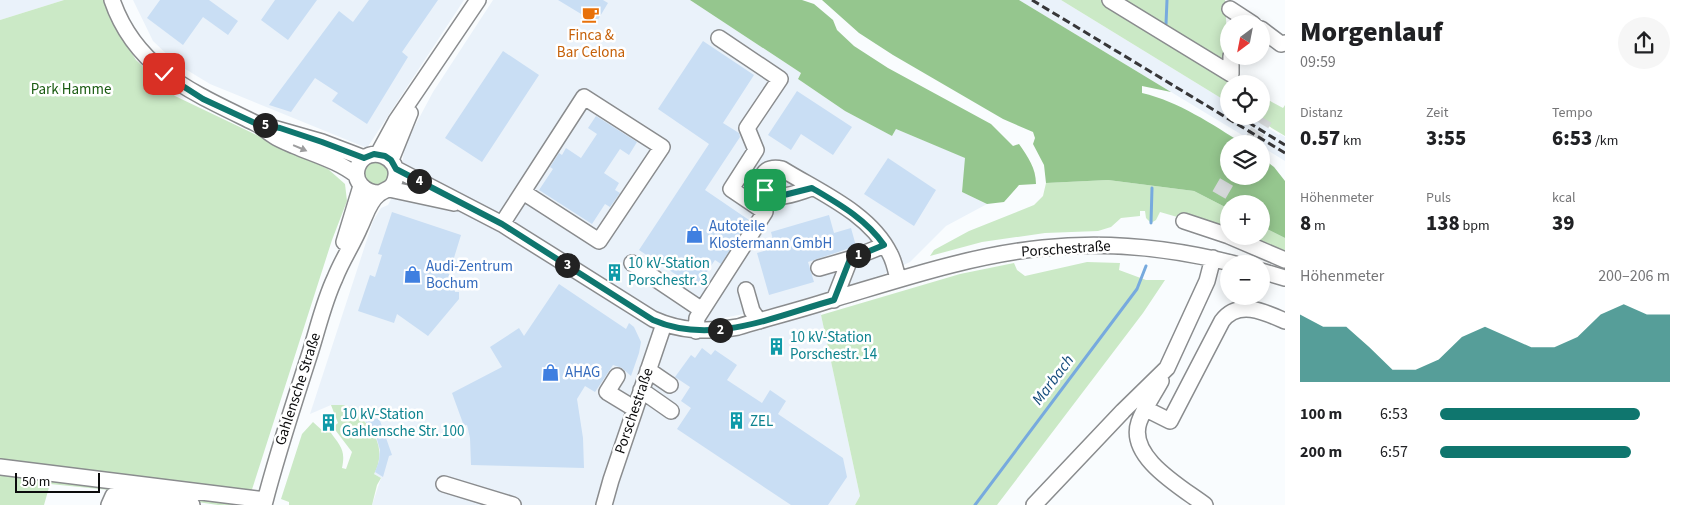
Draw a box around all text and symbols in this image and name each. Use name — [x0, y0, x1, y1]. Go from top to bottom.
cafe icon: Finca & Bar Celona — [581, 4, 601, 24]
text: Morgenlauf — [1300, 12, 1443, 52]
north arrow — [1220, 15, 1270, 65]
map controls — [1220, 15, 1270, 305]
button: share — [1618, 17, 1670, 69]
place label: Finca & Bar Celona — [557, 25, 625, 63]
text: 09:59 — [1300, 51, 1336, 73]
pin — [143, 53, 185, 95]
icon: check — [150, 60, 178, 88]
button: locate — [1220, 75, 1270, 125]
park label: Park Hamme — [31, 79, 111, 100]
text: Distanz — [1300, 103, 1343, 123]
text: Zeit — [1426, 103, 1448, 123]
text: Tempo — [1552, 103, 1593, 123]
pin: 5 — [252, 112, 278, 138]
text: 5 — [262, 115, 269, 135]
text: 0.57 — [1300, 123, 1340, 153]
text: 3:55 — [1426, 123, 1466, 153]
text: 6:53 — [1552, 123, 1592, 153]
text: km — [1340, 131, 1362, 151]
text: /km — [1592, 131, 1618, 151]
button: layers — [1220, 135, 1270, 185]
one-way arrow — [293, 144, 307, 152]
pin: 4 — [406, 168, 432, 194]
pin — [744, 169, 786, 211]
text: 4 — [416, 171, 423, 191]
icon: arrive — [751, 176, 779, 204]
text: Höhenmeter — [1300, 188, 1374, 208]
text: Puls — [1426, 188, 1451, 208]
text: kcal — [1552, 188, 1576, 208]
button: + — [1220, 195, 1270, 245]
text: 8 — [1300, 208, 1311, 238]
text: 138 — [1426, 208, 1460, 238]
text: 39 — [1552, 208, 1574, 238]
place label: Autoteile Klostermann GmbH — [709, 216, 832, 254]
text: m — [1311, 216, 1326, 236]
text: bpm — [1460, 216, 1490, 236]
shop icon: Autoteile Klostermann GmbH — [685, 225, 705, 245]
street label: Porschestraße — [1021, 235, 1111, 263]
pin: 1 — [846, 242, 870, 268]
text: 1 — [855, 245, 862, 265]
pin: 3 — [554, 252, 580, 278]
place label: 10 kV-Station Porschestr. 3 — [628, 253, 710, 291]
text: 3 — [564, 255, 571, 275]
button: − — [1220, 255, 1270, 305]
place label: Audi-Zentrum Bochum — [426, 256, 513, 294]
building icon: 10 kV-Station Porschestr. 3 — [604, 262, 624, 282]
shop icon: Audi-Zentrum Bochum — [402, 265, 422, 285]
text: Höhenmeter — [1300, 265, 1384, 287]
text: 200–206 m — [1598, 265, 1670, 287]
pin: 2 — [708, 318, 732, 342]
text: 2 — [717, 320, 724, 340]
place label: 10 kV-Station Porschestr. 14 — [790, 327, 878, 365]
street label: Gahlensche Straße — [270, 330, 326, 448]
building icon: 10 kV-Station Porschestr. 14 — [766, 336, 786, 356]
water label: Marbach — [1027, 350, 1079, 410]
shop icon: AHAG — [541, 362, 561, 382]
place label: AHAG — [565, 362, 600, 383]
street label: Porschestraße — [609, 365, 659, 457]
text: 100 m — [1300, 403, 1342, 425]
text: 6:53 — [1380, 403, 1408, 425]
place label: 10 kV-Station Gahlensche Str. 100 — [342, 404, 464, 442]
building icon: ZEL — [726, 411, 746, 431]
place label: ZEL — [750, 411, 773, 432]
building icon: 10 kV-Station Gahlensche Str. 100 — [318, 413, 338, 433]
text: 200 m — [1300, 441, 1342, 463]
text: 6:57 — [1380, 441, 1408, 463]
scale bar — [15, 470, 100, 493]
text: 50 m — [22, 472, 50, 492]

